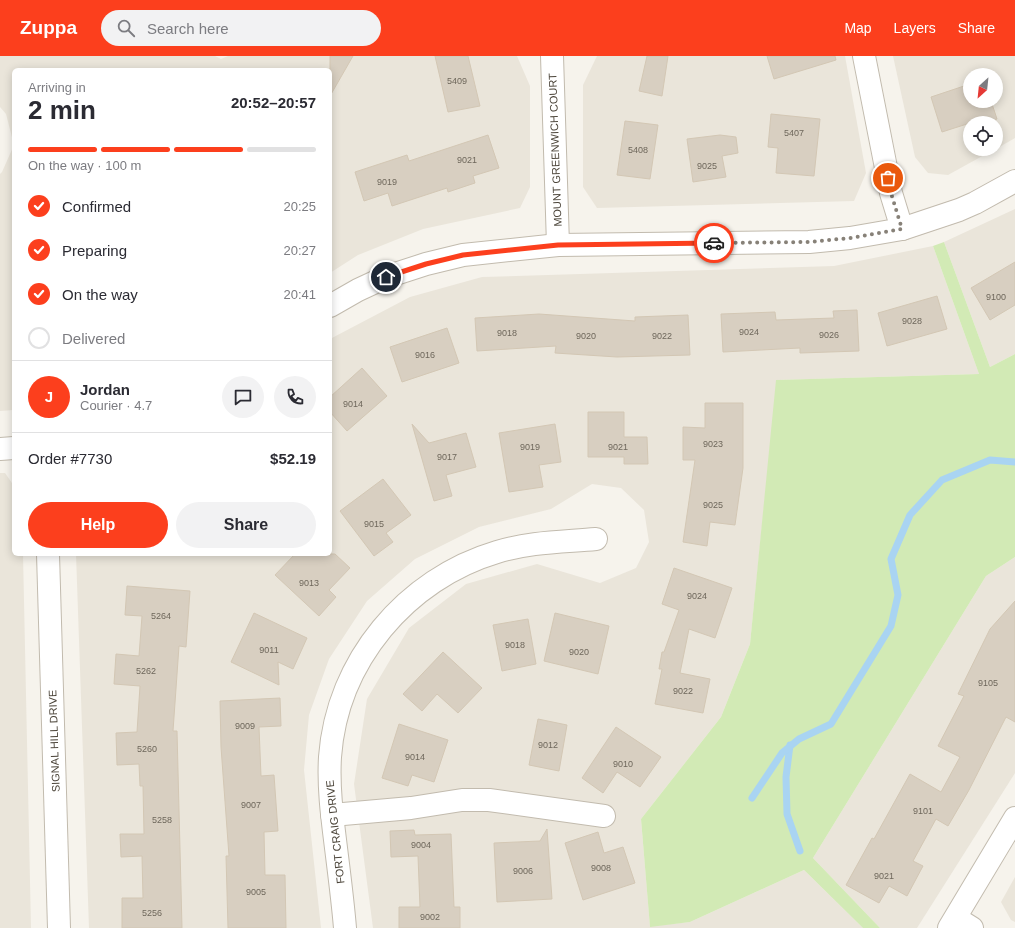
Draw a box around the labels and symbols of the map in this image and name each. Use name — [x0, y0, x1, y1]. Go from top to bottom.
north arrow — [963, 68, 1003, 108]
street label: MOUNT GREENWICH COURT — [546, 73, 564, 227]
house number: 5409 — [447, 76, 467, 86]
house number: 5407 — [784, 128, 804, 138]
house number: 5408 — [628, 145, 648, 155]
house number: 9021 — [457, 155, 477, 165]
house number: 9025 — [697, 161, 717, 171]
pin — [871, 161, 905, 195]
house number: 9019 — [377, 177, 397, 187]
courier — [694, 223, 734, 263]
pin — [369, 260, 403, 294]
house number: 9100 — [986, 292, 1006, 302]
house number: 9028 — [902, 316, 922, 326]
house number: 9024 — [739, 327, 759, 337]
house number: 9018 — [497, 328, 517, 338]
house number: 9026 — [819, 330, 839, 340]
house number: 9020 — [576, 331, 596, 341]
house number: 9022 — [652, 331, 672, 341]
house number: 9016 — [415, 350, 435, 360]
house number: 9014 — [343, 399, 363, 409]
house number: 9023 — [703, 439, 723, 449]
house number: 9019 — [520, 442, 540, 452]
house number: 9021 — [608, 442, 628, 452]
house number: 9017 — [437, 452, 457, 462]
house number: 9025 — [703, 500, 723, 510]
house number: 9015 — [364, 519, 384, 529]
house number: 9013 — [299, 578, 319, 588]
house number: 9024 — [687, 591, 707, 601]
house number: 5264 — [151, 611, 171, 621]
house number: 9018 — [505, 640, 525, 650]
house number: 9011 — [259, 645, 279, 655]
house number: 9020 — [569, 647, 589, 657]
house number: 5262 — [136, 666, 156, 676]
house number: 9105 — [978, 678, 998, 688]
house number: 9022 — [673, 686, 693, 696]
street label: SIGNAL HILL DRIVE — [46, 690, 62, 792]
house number: 9009 — [235, 721, 255, 731]
house number: 9012 — [538, 740, 558, 750]
house number: 5260 — [137, 744, 157, 754]
house number: 9014 — [405, 752, 425, 762]
house number: 9010 — [613, 759, 633, 769]
street label: FORT CRAIG DRIVE — [324, 780, 346, 884]
house number: 9007 — [241, 800, 261, 810]
house number: 9101 — [913, 806, 933, 816]
house number: 5258 — [152, 815, 172, 825]
house number: 9004 — [411, 840, 431, 850]
house number: 9008 — [591, 863, 611, 873]
house number: 9006 — [513, 866, 533, 876]
house number: 9021 — [874, 871, 894, 881]
house number: 9005 — [246, 887, 266, 897]
house number: 5256 — [142, 908, 162, 918]
house number: 9002 — [420, 912, 440, 922]

